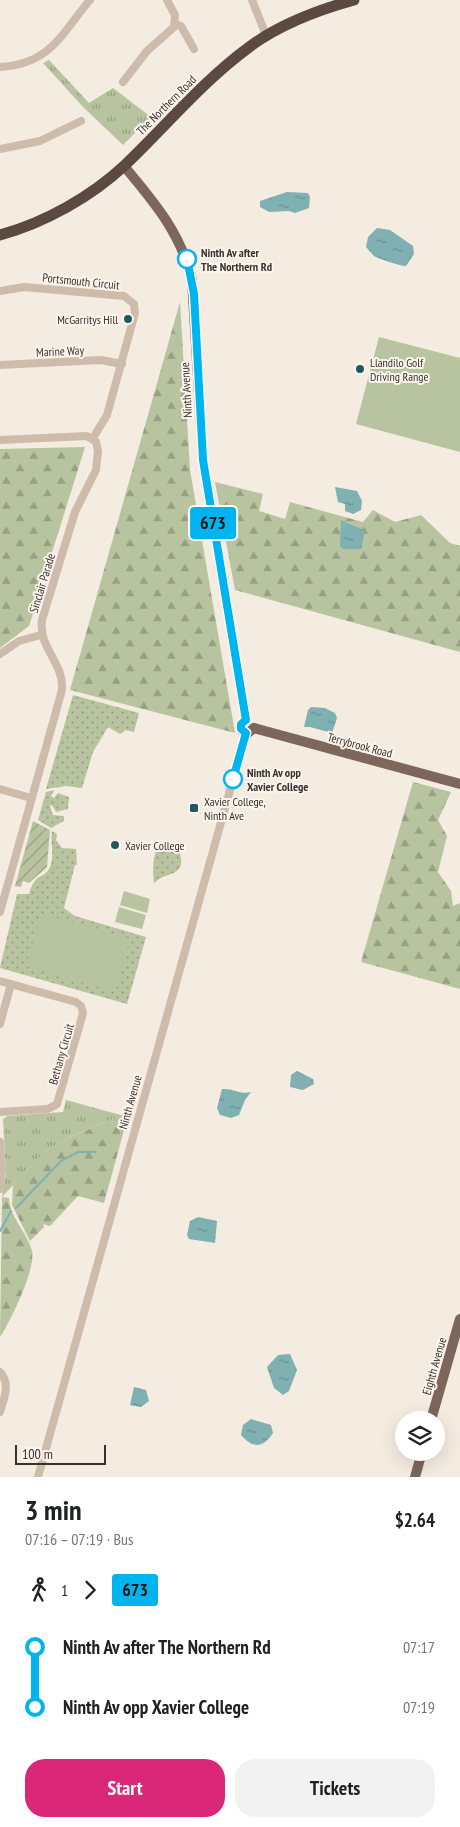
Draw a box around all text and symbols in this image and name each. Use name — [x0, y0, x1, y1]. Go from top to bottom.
street label: The Northern Road — [133, 72, 199, 138]
place label: Ninth Av after The Northern Rd — [201, 245, 272, 274]
marker: Ninth Av after The Northern Rd — [177, 249, 197, 269]
street label: Portsmouth Circuit — [42, 270, 121, 293]
place label: McGarritys Hill — [57, 312, 118, 327]
marker: McGarritys Hill — [122, 313, 134, 325]
street label: Marine Way — [36, 342, 85, 360]
place label: Llandilo Golf Driving Range — [370, 355, 428, 384]
street label: Ninth Avenue — [177, 362, 195, 418]
marker: Llandilo Golf Driving Range — [354, 363, 366, 375]
line badge: 673 — [184, 507, 242, 539]
text: 673 — [200, 511, 226, 534]
street label: Sinclair Parade — [26, 551, 58, 615]
street label: Terrybrook Road — [326, 729, 394, 761]
place label: Ninth Av opp Xavier College — [247, 765, 308, 794]
marker: Ninth Av opp Xavier College — [223, 769, 243, 789]
place label: Xavier College, Ninth Ave — [204, 794, 266, 823]
marker: Xavier College, Ninth Ave — [188, 802, 200, 814]
place label: Xavier College — [125, 838, 185, 853]
marker: Xavier College — [109, 839, 121, 851]
street label: Bethany Circuit — [45, 1021, 77, 1086]
street label: Ninth Avenue — [115, 1073, 145, 1131]
street label: Eighth Avenue — [419, 1335, 449, 1397]
map controls — [395, 1411, 445, 1461]
button: layers — [395, 1411, 445, 1461]
scale bar — [15, 1442, 106, 1465]
text: 100 m — [22, 1445, 53, 1463]
text: 3 min — [25, 1491, 82, 1528]
text: $2.64 — [395, 1508, 435, 1532]
text: 07:16 – 07:19 · Bus — [25, 1529, 133, 1549]
icon: walk — [25, 1576, 53, 1604]
icon: forward — [76, 1576, 104, 1604]
text: 673 — [122, 1578, 148, 1601]
text: 1 — [61, 1580, 68, 1600]
text: Ninth Av after The Northern Rd — [63, 1635, 271, 1659]
text: 07:17 — [403, 1637, 435, 1657]
text: Ninth Av opp Xavier College — [63, 1695, 249, 1719]
text: 07:19 — [403, 1697, 435, 1717]
button: Start — [25, 1759, 225, 1817]
button: Tickets — [235, 1759, 435, 1817]

